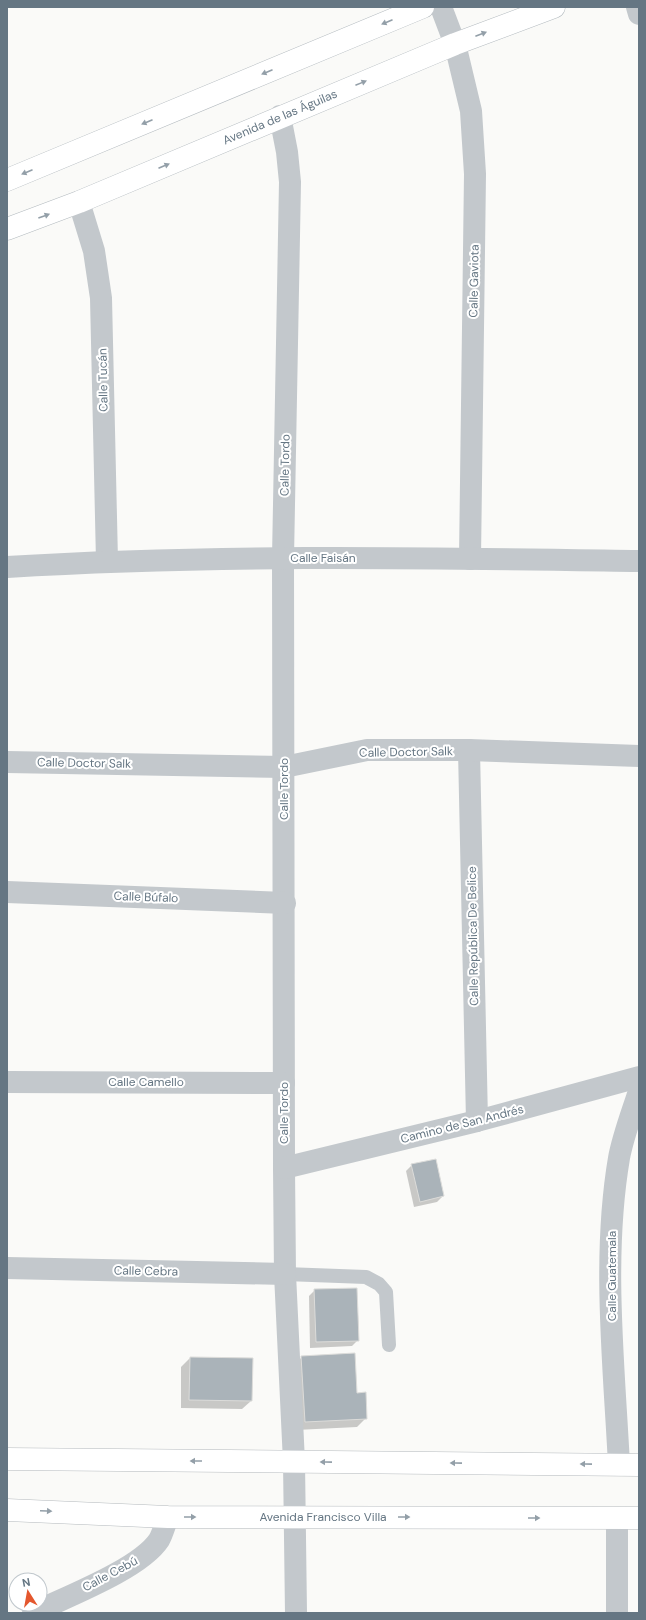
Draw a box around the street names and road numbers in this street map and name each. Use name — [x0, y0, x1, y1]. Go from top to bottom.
street label: Avenida de las Águilas — [220, 86, 340, 148]
street label: Calle Gaviota — [465, 244, 483, 318]
street label: Calle Tucán — [94, 348, 112, 412]
street label: Calle Tordo — [276, 434, 294, 496]
street label: Calle Faisán — [290, 550, 356, 566]
street label: Calle Doctor Salk — [359, 743, 453, 761]
street label: Calle Doctor Salk — [37, 754, 131, 772]
street label: Calle Tordo — [276, 758, 292, 820]
street label: Calle República De Belice — [464, 866, 482, 1006]
street label: Calle Búfalo — [113, 888, 179, 906]
street label: Calle Camello — [108, 1074, 184, 1090]
street label: Calle Tordo — [276, 1082, 292, 1144]
street label: Camino de San Andrés — [399, 1101, 525, 1147]
street label: Calle Guatemala — [604, 1231, 620, 1321]
street label: Calle Cebra — [114, 1262, 178, 1280]
street label: Avenida Francisco Villa — [259, 1509, 387, 1525]
street label: Calle Cebú — [80, 1553, 140, 1595]

